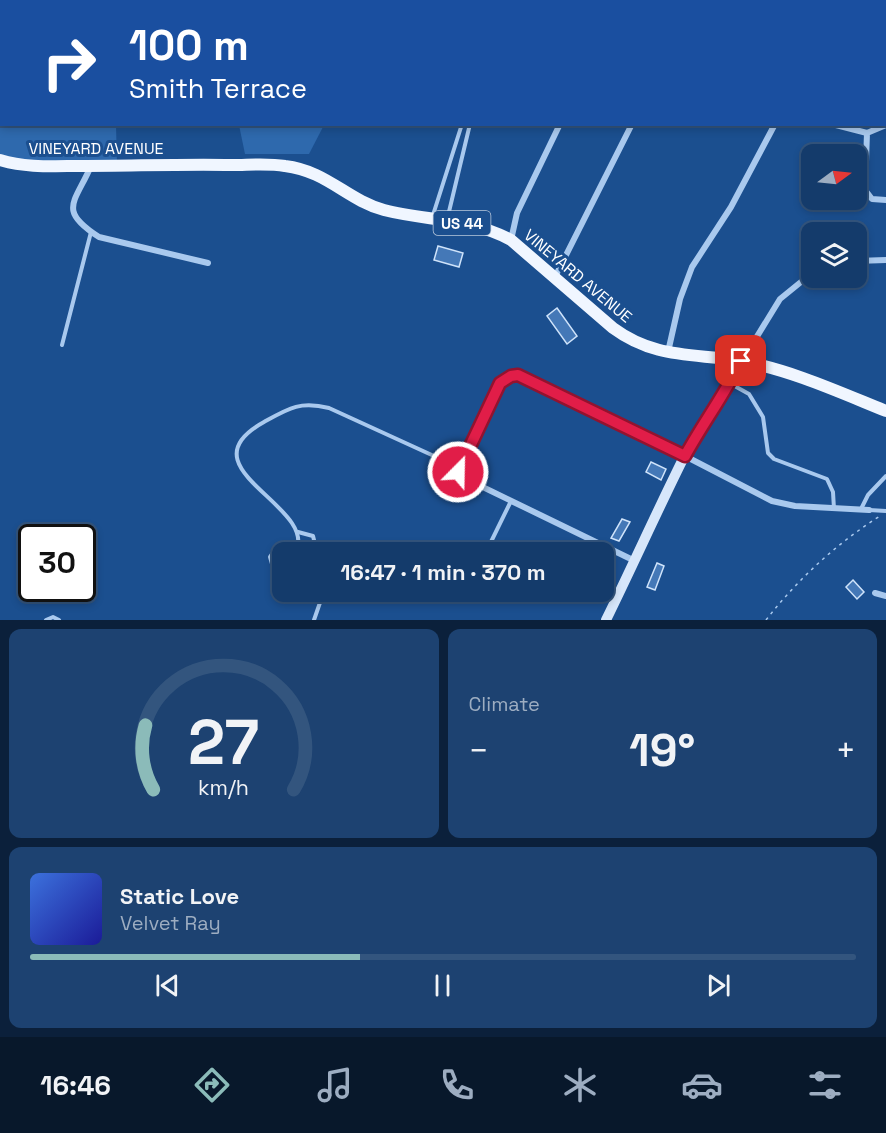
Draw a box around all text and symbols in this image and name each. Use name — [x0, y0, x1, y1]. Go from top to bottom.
text: 100 m — [129, 19, 249, 72]
icon: right — [30, 24, 108, 102]
text: Smith Terrace — [129, 71, 307, 106]
street label: VINEYARD AVENUE — [28, 138, 164, 159]
north arrow — [801, 144, 867, 210]
map controls — [801, 144, 867, 288]
road number: US 44 — [434, 211, 490, 235]
button: layers — [801, 222, 867, 288]
street label: VINEYARD AVENUE — [520, 225, 636, 327]
pin — [715, 335, 766, 386]
icon: arrive — [724, 344, 757, 377]
position arrow — [426, 440, 490, 504]
speed limit sign: 30 — [18, 524, 96, 602]
text: 16:47 · 1 min · 370 m — [340, 558, 546, 586]
text: Climate — [469, 691, 540, 717]
text: 27 — [188, 703, 259, 782]
text: 19° — [629, 722, 695, 779]
text: − — [469, 730, 489, 772]
text: + — [836, 730, 856, 772]
text: km/h — [198, 775, 249, 802]
text: Static Love — [120, 882, 239, 910]
text: Velvet Ray — [120, 910, 221, 936]
icon: previous — [151, 969, 184, 1002]
icon: pause — [426, 969, 459, 1002]
icon: next — [702, 969, 735, 1002]
icon: directions — [191, 1064, 233, 1106]
icon: music — [314, 1064, 356, 1106]
icon: phone — [436, 1064, 478, 1106]
icon: climate — [559, 1064, 601, 1106]
icon: car — [681, 1064, 723, 1106]
icon: filters — [804, 1064, 846, 1106]
text: 16:46 — [40, 1068, 111, 1103]

